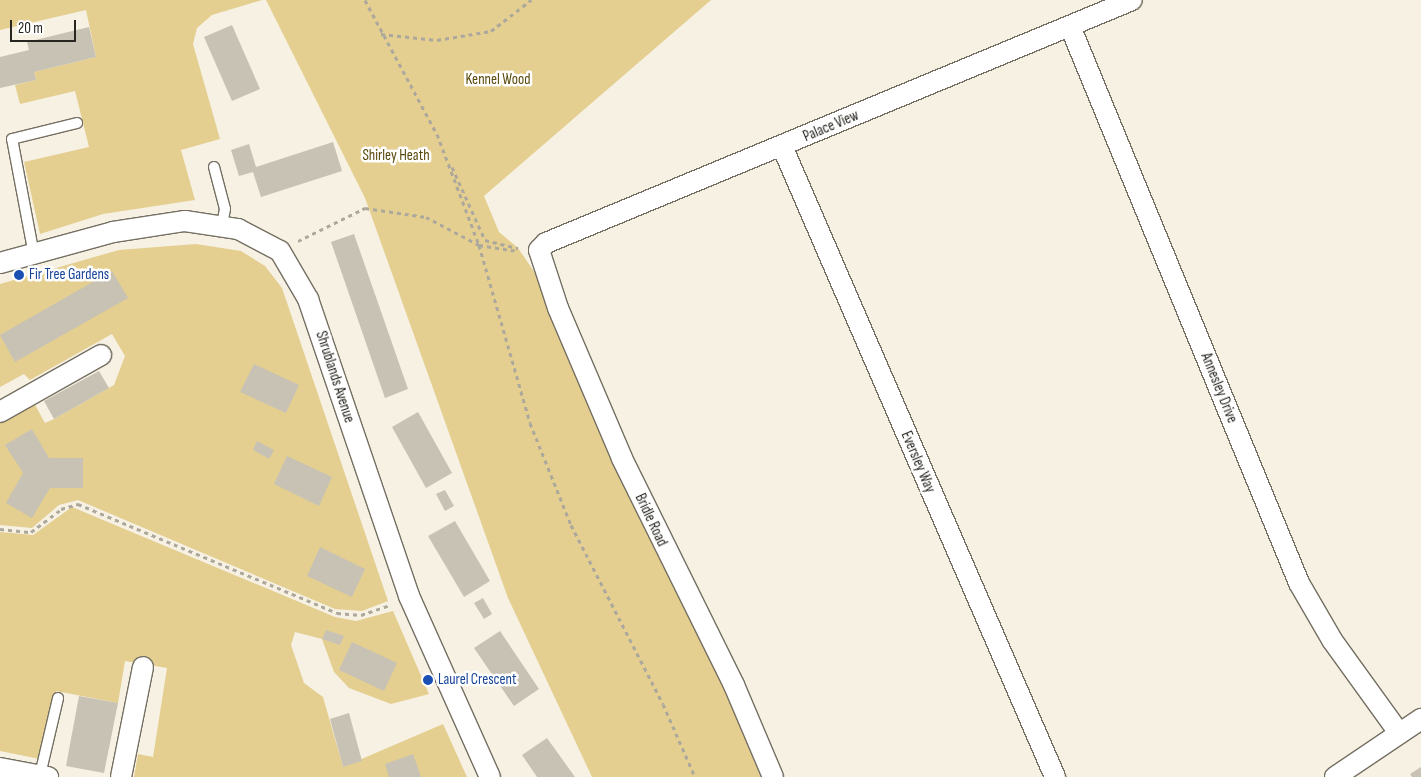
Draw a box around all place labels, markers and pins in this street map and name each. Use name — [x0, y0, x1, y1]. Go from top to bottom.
place label: Fir Tree Gardens — [29, 266, 109, 284]
marker: Fir Tree Gardens — [13, 269, 25, 281]
place label: Laurel Crescent — [438, 671, 517, 689]
marker: Laurel Crescent — [422, 674, 434, 686]

